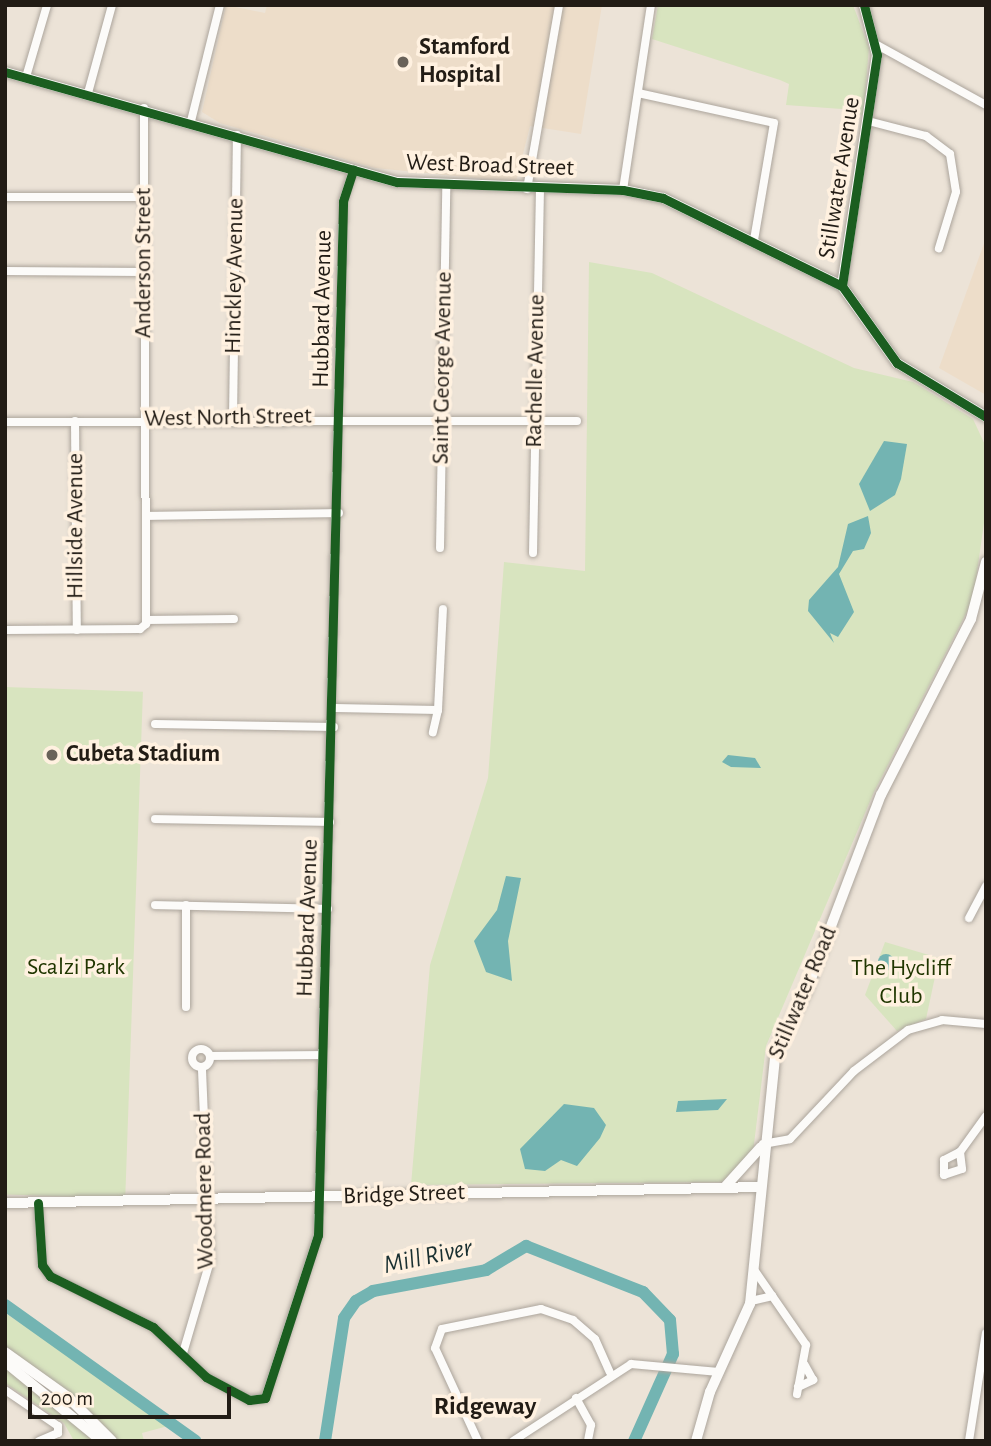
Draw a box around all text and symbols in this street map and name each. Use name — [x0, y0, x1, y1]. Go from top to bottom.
place label: Stamford Hospital — [419, 34, 510, 90]
marker: Stamford Hospital — [393, 52, 413, 72]
street label: Stillwater Avenue — [813, 95, 867, 261]
street label: West Broad Street — [406, 149, 574, 183]
street label: Anderson Street — [130, 188, 158, 338]
street label: Hinckley Avenue — [219, 198, 251, 354]
street label: Hubbard Avenue — [307, 230, 339, 388]
street label: Saint George Avenue — [427, 271, 459, 465]
street label: Rachelle Avenue — [520, 294, 552, 448]
street label: West North Street — [144, 402, 312, 434]
street label: Hillside Avenue — [62, 453, 90, 599]
place label: Cubeta Stadium — [66, 741, 220, 769]
marker: Cubeta Stadium — [44, 747, 60, 763]
street label: Hubbard Avenue — [291, 839, 325, 997]
street label: Stillwater Road — [762, 922, 844, 1064]
park label: Scalzi Park — [27, 954, 125, 982]
park label: The Hycliff Club — [851, 955, 951, 1011]
street label: Woodmere Road — [189, 1112, 221, 1270]
street label: Bridge Street — [343, 1178, 465, 1212]
water label: Mill River — [381, 1232, 475, 1282]
scale bar — [32, 1372, 234, 1416]
text: 200 m — [41, 1388, 93, 1409]
district label: Ridgeway — [434, 1391, 536, 1423]

